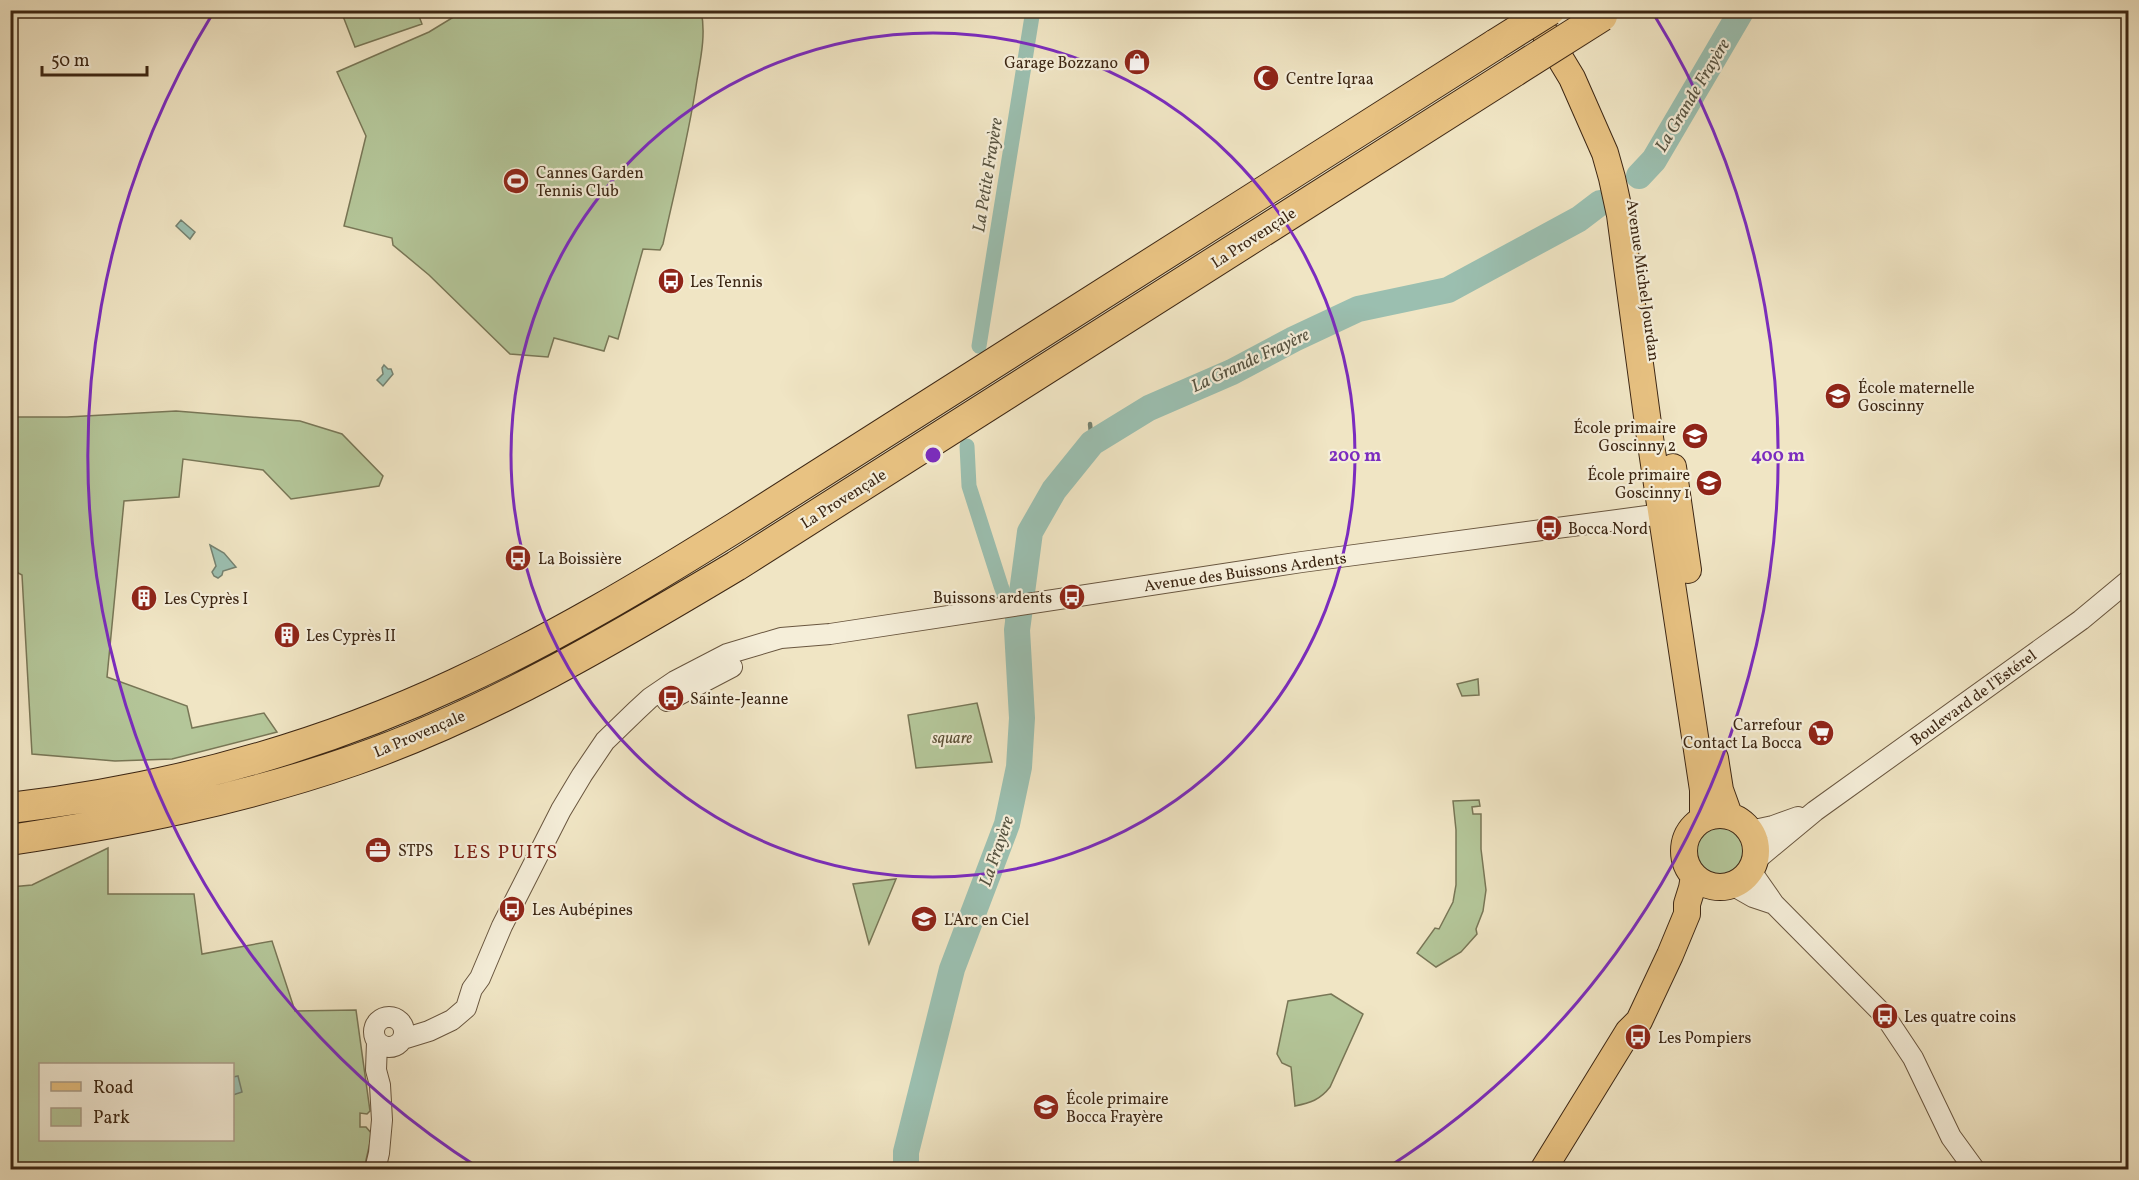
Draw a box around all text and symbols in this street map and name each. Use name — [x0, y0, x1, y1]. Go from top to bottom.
water label: La Grande Frayère — [1650, 34, 1737, 157]
scale bar — [42, 39, 147, 77]
shop icon: Garage Bozzano — [1122, 47, 1152, 77]
text: 50 m — [51, 49, 90, 74]
place label: Garage Bozzano — [1004, 53, 1118, 75]
mosque icon: Centre Iqraa — [1251, 63, 1281, 93]
place label: Centre Iqraa — [1286, 69, 1374, 91]
water label: La Petite Frayère — [967, 116, 1010, 234]
place label: Cannes Garden Tennis Club — [536, 163, 644, 203]
sports icon: Cannes Garden Tennis Club — [501, 166, 531, 196]
street label: Avenue Michel Jourdan — [1620, 198, 1664, 363]
street label: La Provençale — [1207, 203, 1301, 274]
bus stop icon: Les Tennis — [656, 266, 686, 296]
place label: Les Tennis — [690, 272, 763, 294]
water label: La Grande Frayère — [1187, 323, 1314, 400]
place label: École maternelle Goscinny — [1858, 378, 1975, 418]
school or university icon: École maternelle Goscinny — [1823, 381, 1853, 411]
place label: École primaire Goscinny 2 — [1573, 418, 1676, 458]
school or university icon: École primaire Goscinny 2 — [1680, 421, 1710, 451]
text: 200 m — [1329, 444, 1381, 469]
text: 400 m — [1751, 444, 1805, 469]
centre of rings — [923, 445, 943, 465]
street label: La Provençale — [797, 465, 891, 535]
place label: École primaire Goscinny 1 — [1587, 465, 1690, 505]
school or university icon: École primaire Goscinny 1 — [1694, 468, 1724, 498]
bus stop icon: Bocca Nord — [1534, 513, 1564, 543]
place label: Bocca Nord — [1568, 519, 1648, 541]
bus stop icon: La Boissière — [503, 543, 533, 573]
street label: Avenue des Buissons Ardents — [1143, 548, 1348, 598]
place label: La Boissière — [538, 549, 622, 571]
bus stop icon: Buissons ardents — [1057, 582, 1087, 612]
building icon: Les Cyprès I — [129, 583, 159, 613]
place label: Buissons ardents — [933, 588, 1052, 610]
place label: Les Cyprès I — [164, 589, 248, 611]
building icon: Les Cyprès II — [272, 620, 302, 650]
place label: Les Cyprès II — [306, 626, 396, 648]
street label: Boulevard de l'Estérel — [1907, 645, 2042, 752]
bus stop icon: Sainte-Jeanne — [656, 683, 686, 713]
place label: Sainte-Jeanne — [690, 689, 788, 711]
street label: La Provençale — [371, 706, 469, 764]
place label: Carrefour Contact La Bocca — [1683, 715, 1802, 755]
supermarket icon: Carrefour Contact La Bocca — [1806, 718, 1836, 748]
park label: square — [932, 728, 972, 750]
water label: La Frayère — [974, 813, 1021, 890]
office icon: STPS — [363, 835, 393, 865]
district label: LES PUITS — [453, 839, 559, 867]
place label: STPS — [398, 841, 433, 863]
bus stop icon: Les Aubépines — [497, 894, 527, 924]
place label: Les Aubépines — [532, 900, 633, 922]
school or university icon: L'Arc en Ciel — [909, 904, 939, 934]
place label: L'Arc en Ciel — [944, 910, 1029, 932]
bus stop icon: Les quatre coins — [1870, 1001, 1900, 1031]
place label: Les quatre coins — [1904, 1007, 2016, 1029]
bus stop icon: Les Pompiers — [1623, 1022, 1653, 1052]
place label: Les Pompiers — [1658, 1028, 1752, 1050]
legend — [39, 1063, 234, 1141]
text: Road — [93, 1076, 134, 1101]
place label: École primaire Bocca Frayère — [1066, 1089, 1169, 1129]
school or university icon: École primaire Bocca Frayère — [1031, 1092, 1061, 1122]
text: Park — [93, 1106, 130, 1131]

